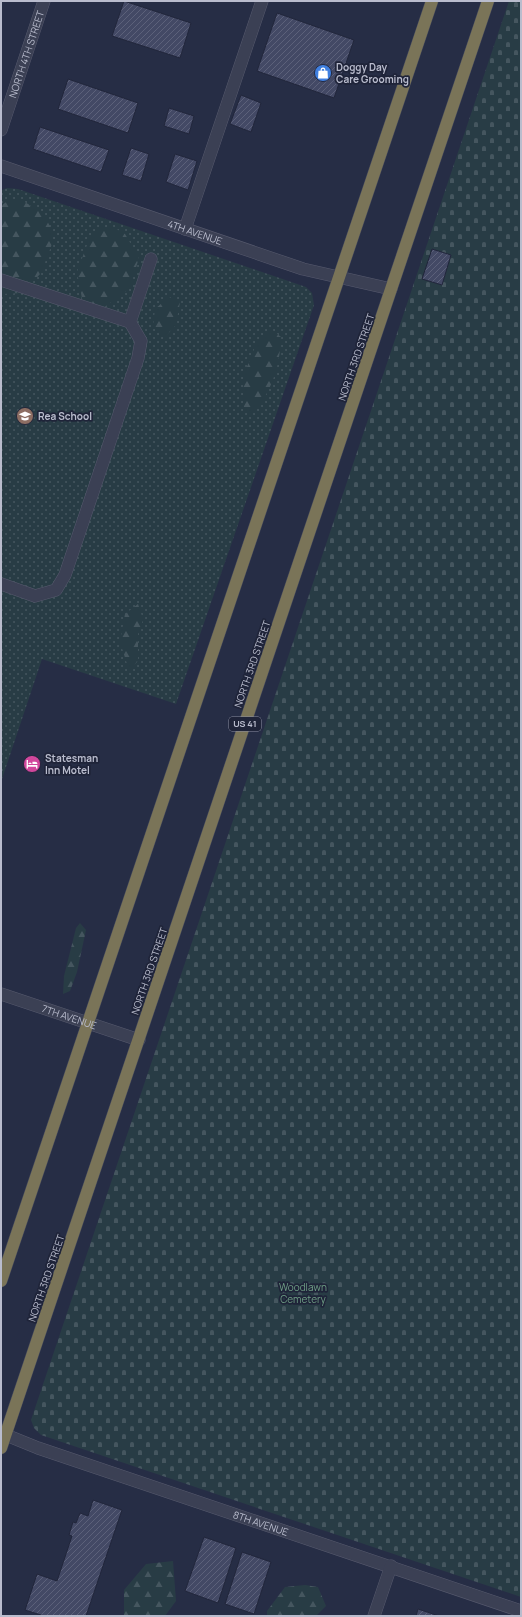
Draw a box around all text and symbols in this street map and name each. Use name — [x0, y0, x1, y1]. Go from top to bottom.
street label: NORTH 4TH STREET — [5, 9, 47, 100]
place label: Doggy Day Care Grooming — [336, 60, 409, 86]
shop icon: Doggy Day Care Grooming — [313, 63, 333, 83]
street label: 4TH AVENUE — [166, 216, 225, 248]
street label: NORTH 3RD STREET — [334, 311, 378, 403]
school or university icon: Rea School — [15, 406, 35, 426]
place label: Rea School — [38, 409, 92, 423]
street label: NORTH 3RD STREET — [230, 618, 274, 710]
road number: US 41 — [229, 717, 261, 731]
place label: Statesman Inn Motel — [45, 751, 98, 777]
hotel icon: Statesman Inn Motel — [22, 754, 42, 774]
street label: NORTH 3RD STREET — [127, 925, 171, 1017]
street label: 7TH AVENUE — [40, 1001, 99, 1032]
street label: NORTH 3RD STREET — [24, 1232, 68, 1324]
park label: Woodlawn Cemetery — [279, 1280, 327, 1306]
street label: 8TH AVENUE — [231, 1507, 291, 1539]

